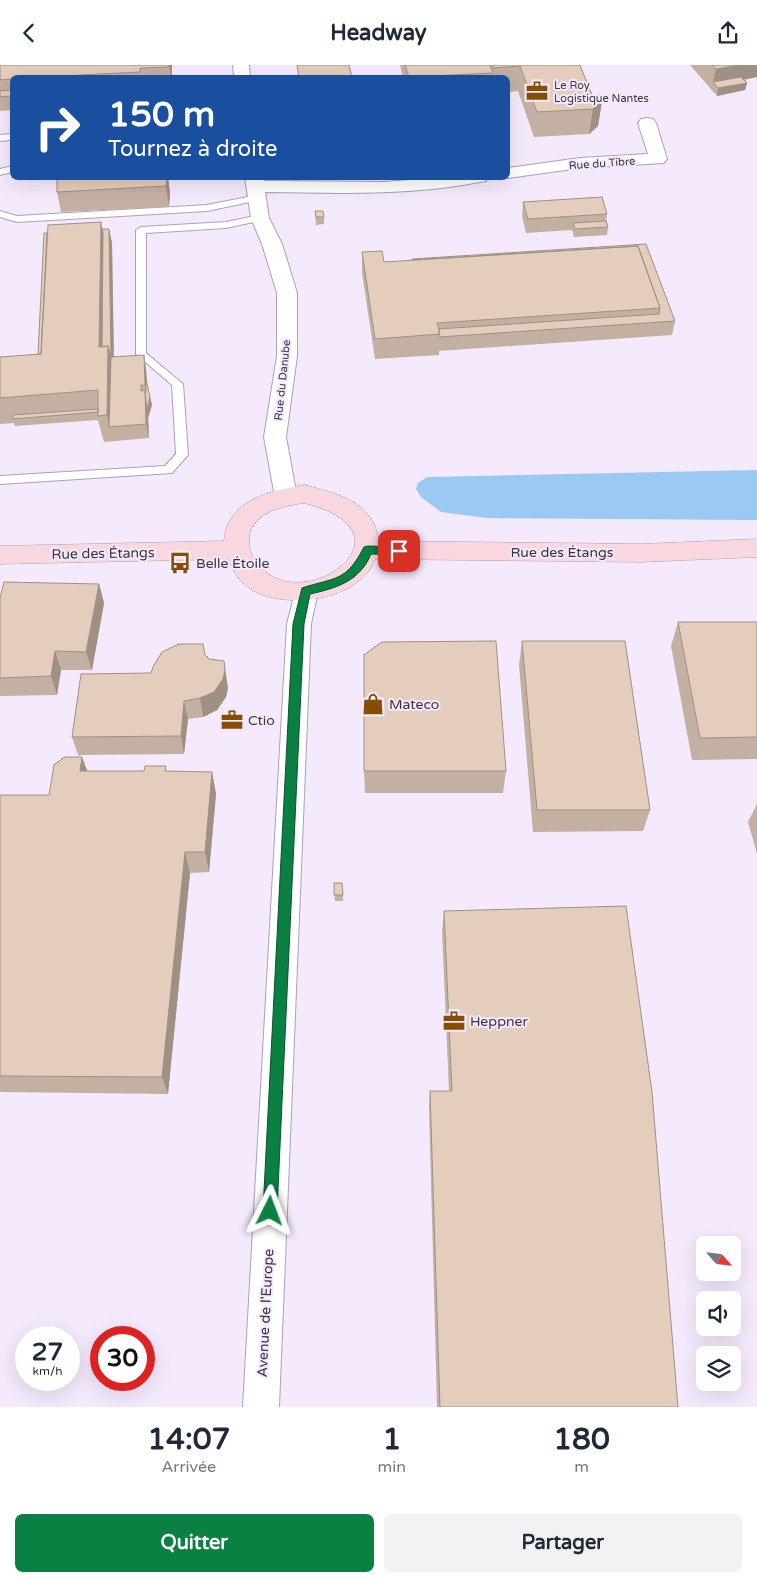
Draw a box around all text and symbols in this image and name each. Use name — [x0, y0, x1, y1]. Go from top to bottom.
icon: back — [15, 19, 43, 47]
icon: share — [714, 19, 742, 47]
text: Headway — [330, 20, 427, 46]
office icon: Le Roy Logistique Nantes — [524, 78, 550, 104]
place label: Le Roy Logistique Nantes — [554, 79, 649, 105]
text: 150 m — [108, 94, 215, 136]
icon: right — [25, 95, 90, 160]
text: Tournez à droite — [108, 136, 277, 162]
street label: Rue du Tibre — [568, 155, 636, 172]
street label: Rue du Danube — [272, 339, 293, 421]
pin — [378, 530, 420, 572]
icon: arrive — [385, 537, 413, 565]
street label: Rue des Étangs — [51, 544, 155, 563]
street label: Rue des Étangs — [510, 544, 614, 561]
bus stop icon: Belle Étoile — [167, 550, 193, 576]
place label: Belle Étoile — [196, 555, 270, 572]
shop icon: Mateco — [360, 691, 386, 717]
place label: Mateco — [389, 696, 439, 713]
office icon: Ctio — [219, 707, 245, 733]
place label: Ctio — [248, 712, 275, 729]
office icon: Heppner — [441, 1008, 467, 1034]
place label: Heppner — [470, 1013, 528, 1030]
position arrow — [243, 1184, 295, 1236]
north arrow — [696, 1236, 741, 1281]
map controls — [696, 1236, 741, 1391]
street label: Avenue de l'Europe — [254, 1248, 277, 1378]
button: sound — [696, 1291, 741, 1336]
speed limit sign: 30 — [90, 1326, 155, 1391]
text: 27 — [32, 1337, 63, 1367]
button: layers — [696, 1346, 741, 1391]
text: km/h — [32, 1364, 63, 1378]
text: 14:07 — [147, 1421, 230, 1458]
text: 1 — [382, 1421, 401, 1458]
text: 180 — [553, 1421, 610, 1458]
text: Arrivée — [162, 1457, 216, 1477]
text: min — [378, 1457, 406, 1477]
text: m — [574, 1457, 589, 1477]
button: Quitter — [15, 1514, 374, 1572]
button: Partager — [384, 1514, 742, 1572]

